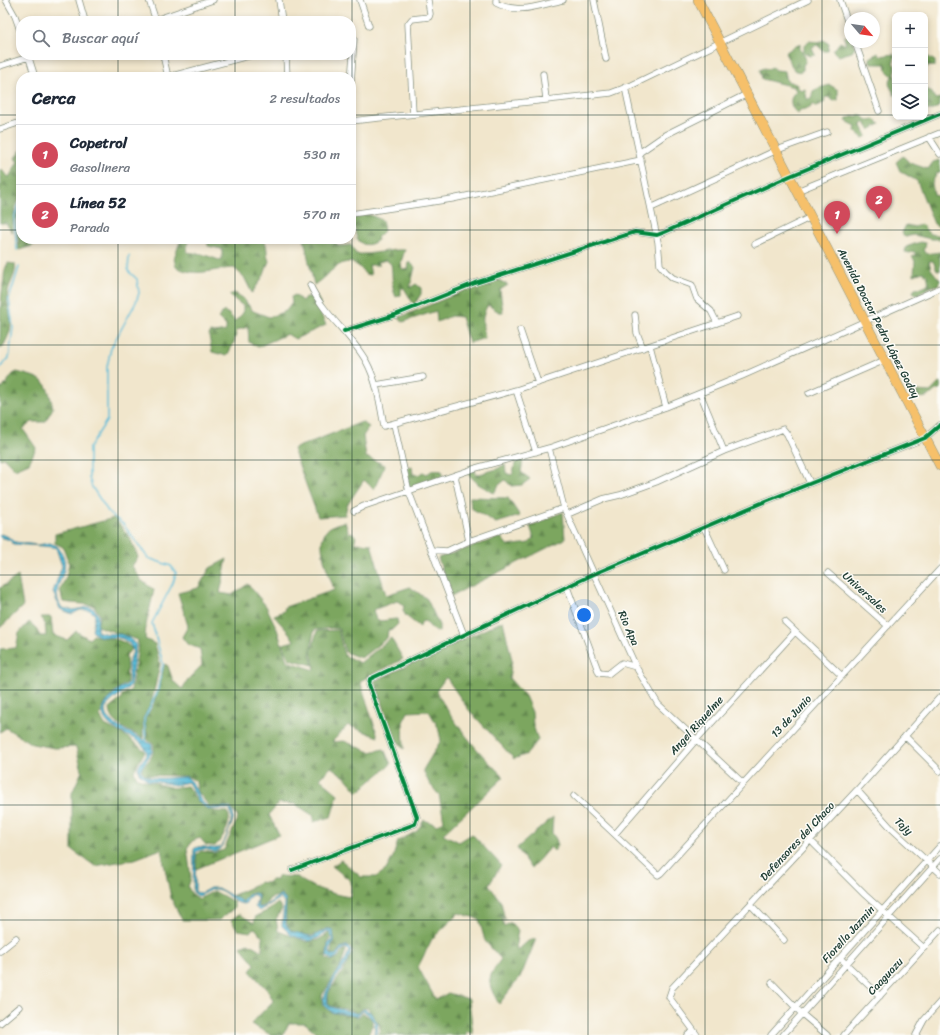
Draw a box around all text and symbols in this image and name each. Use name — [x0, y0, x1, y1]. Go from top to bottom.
north arrow — [844, 12, 880, 48]
map controls — [892, 12, 928, 120]
button: + — [892, 12, 928, 48]
search box — [16, 16, 356, 60]
text: Buscar aquí — [62, 25, 139, 51]
icon: search — [30, 27, 52, 49]
button: − — [892, 48, 928, 84]
text: Cerca — [32, 83, 75, 113]
button: layers — [892, 84, 928, 120]
text: 2 resultados — [269, 87, 340, 110]
text: Copetrol — [70, 130, 127, 156]
text: 1 — [42, 143, 48, 166]
text: 530 m — [303, 143, 340, 166]
text: Gasolinera — [70, 156, 130, 179]
pin: 2 — [866, 186, 892, 219]
text: Línea 52 — [70, 190, 126, 216]
pin: 1 — [824, 201, 850, 234]
text: 2 — [41, 203, 49, 226]
text: 570 m — [303, 203, 340, 226]
text: Parada — [70, 216, 110, 239]
street label: Avenida Doctor Pedro López Godoy — [832, 244, 925, 402]
street label: Universales — [838, 567, 892, 618]
your location — [574, 605, 594, 625]
street label: Rio Apa — [612, 608, 645, 649]
street label: 13 de Junio — [766, 690, 817, 742]
street label: Angel Riquelme — [664, 691, 728, 760]
street label: Defensores del Chaco — [755, 797, 840, 886]
street label: Tajy — [890, 813, 918, 840]
street label: Fiorella Jazmin — [817, 901, 880, 968]
street label: Caaguazu — [863, 953, 908, 1000]

